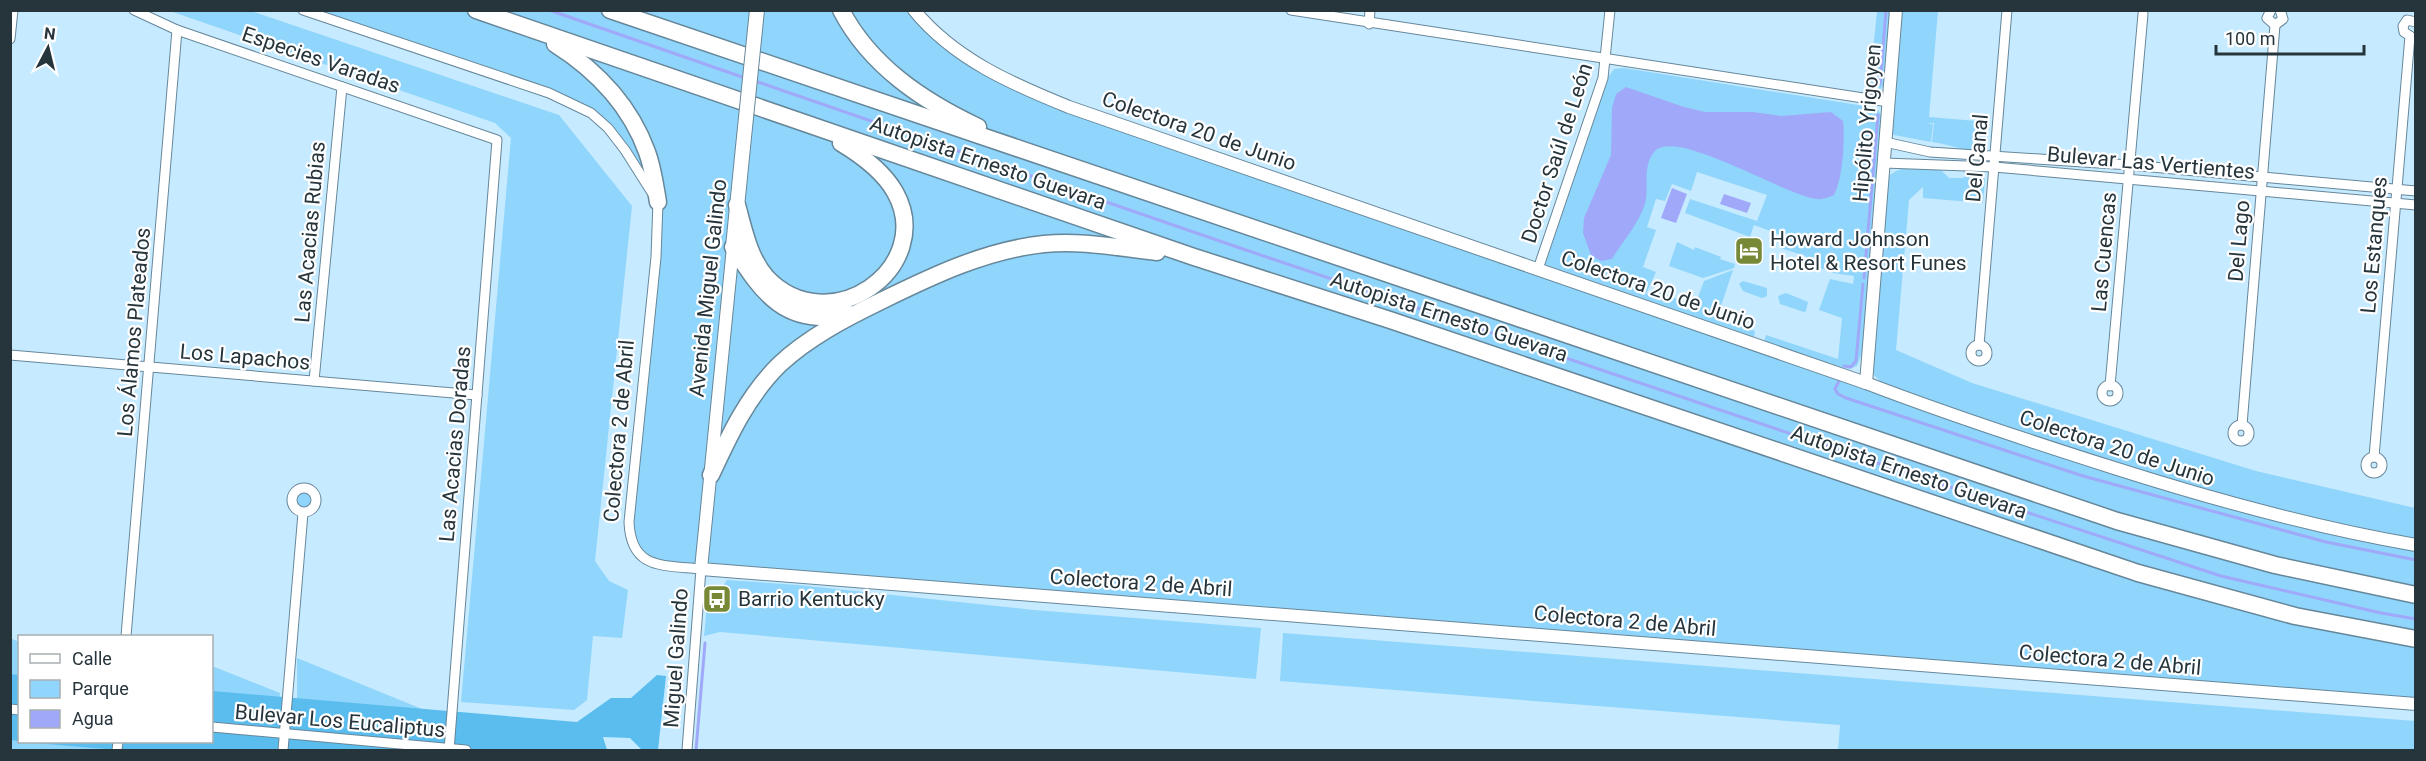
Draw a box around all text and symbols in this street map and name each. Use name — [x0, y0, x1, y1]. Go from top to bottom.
north arrow — [18, 18, 78, 78]
scale bar — [2216, 18, 2364, 56]
street label: Especies Varadas — [239, 22, 403, 98]
text: N — [43, 23, 57, 44]
text: 100 m — [2225, 28, 2276, 49]
street label: Hipólito Yrigoyen — [1848, 43, 1886, 203]
street label: Doctor Saúl de León — [1517, 60, 1597, 246]
street label: Colectora 20 de Junio — [1099, 86, 1299, 176]
street label: Autopista Ernesto Guevara — [867, 111, 1109, 215]
street label: Del Canal — [1961, 113, 1993, 203]
street label: Las Acacias Rubias — [290, 140, 330, 324]
street label: Bulevar Las Vertientes — [2046, 142, 2256, 184]
street label: Los Estanques — [2356, 175, 2392, 315]
street label: Avenida Miguel Galindo — [685, 178, 731, 398]
street label: Las Cuencas — [2087, 191, 2121, 313]
street label: Del Lago — [2223, 199, 2255, 283]
street label: Los Álamos Plateados — [113, 226, 155, 438]
place label: Howard Johnson Hotel & Resort Funes — [1770, 227, 1967, 275]
hotel icon: Howard Johnson Hotel & Resort Funes — [1733, 235, 1765, 267]
street label: Colectora 20 de Junio — [1558, 245, 1758, 335]
street label: Autopista Ernesto Guevara — [1327, 267, 1571, 367]
street label: Los Lapachos — [179, 339, 311, 375]
street label: Colectora 2 de Abril — [599, 339, 639, 523]
street label: Las Acacias Doradas — [434, 345, 476, 543]
street label: Colectora 20 de Junio — [2016, 405, 2218, 491]
street label: Autopista Ernesto Guevara — [1788, 420, 2030, 524]
street label: Colectora 2 de Abril — [1049, 565, 1233, 601]
bus stop icon: Barrio Kentucky — [701, 583, 733, 615]
place label: Barrio Kentucky — [738, 587, 885, 611]
street label: Miguel Galindo — [659, 588, 693, 728]
street label: Colectora 2 de Abril — [1533, 601, 1717, 641]
legend — [18, 635, 213, 743]
street label: Colectora 2 de Abril — [2018, 640, 2202, 680]
text: Calle — [72, 648, 112, 669]
text: Parque — [72, 678, 129, 699]
street label: Bulevar Los Eucaliptus — [234, 700, 446, 742]
text: Agua — [72, 708, 114, 729]

